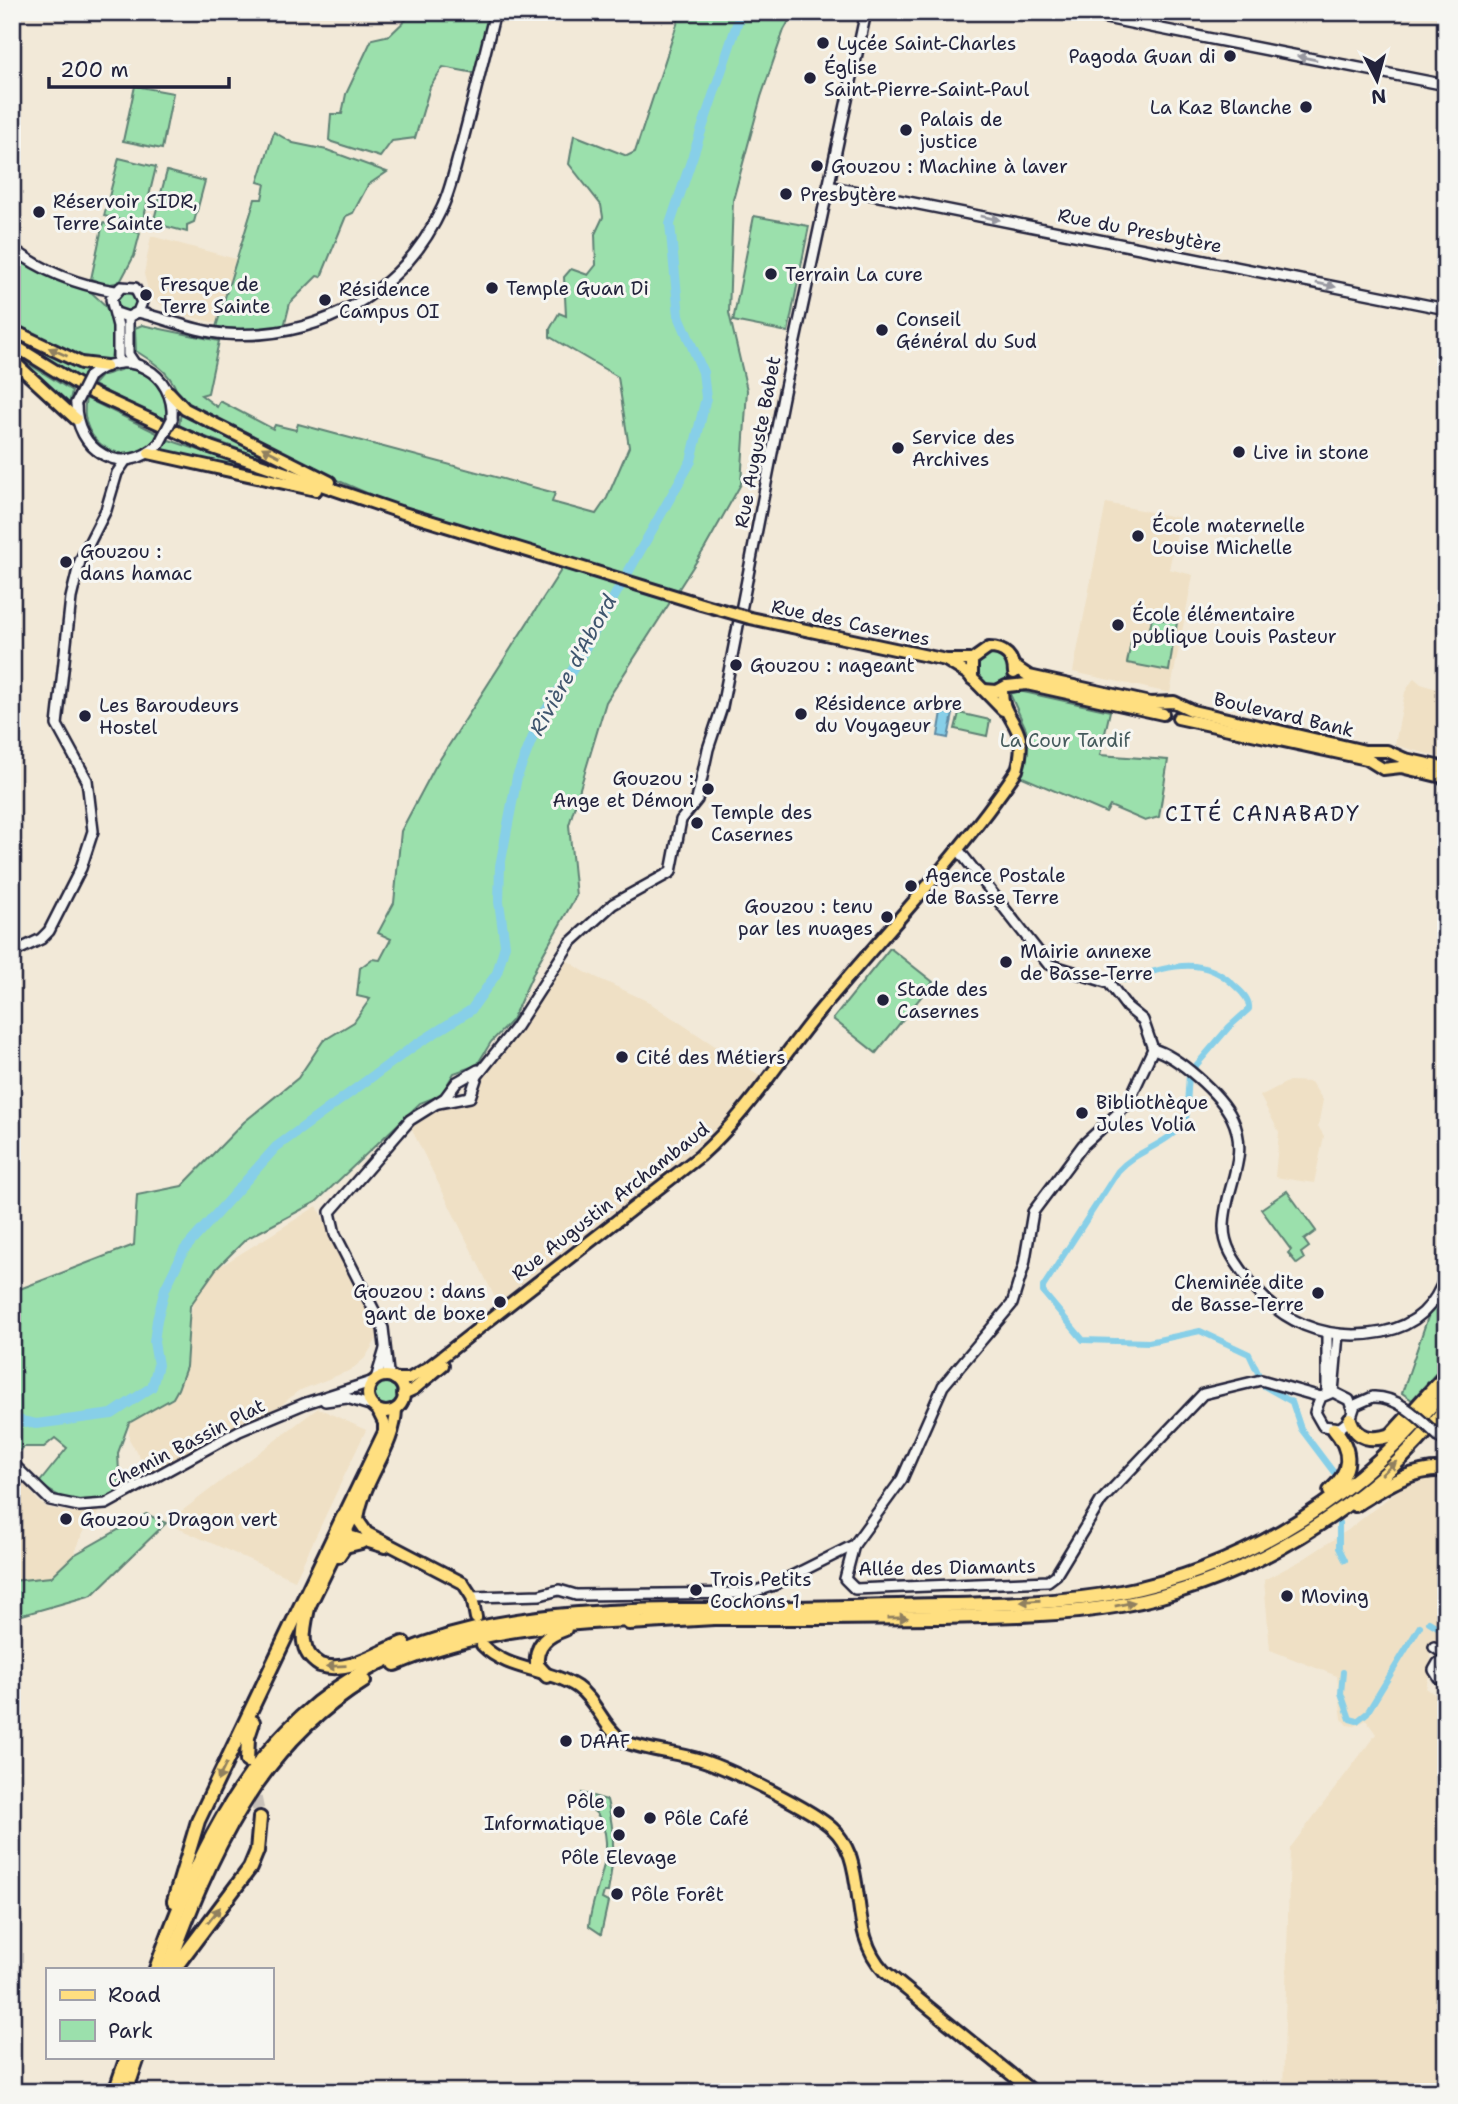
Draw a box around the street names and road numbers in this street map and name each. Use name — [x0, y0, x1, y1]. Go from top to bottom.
street label: Rue du Presbytère — [1056, 202, 1224, 259]
street label: Rue Auguste Babet — [729, 354, 786, 530]
street label: Rue des Casernes — [769, 593, 932, 651]
street label: Boulevard Bank — [1211, 686, 1357, 743]
street label: Rue Augustin Archambaud — [506, 1116, 714, 1286]
street label: Chemin Bassin Plat — [103, 1393, 269, 1494]
street label: Allée des Diamants — [858, 1553, 1036, 1582]

